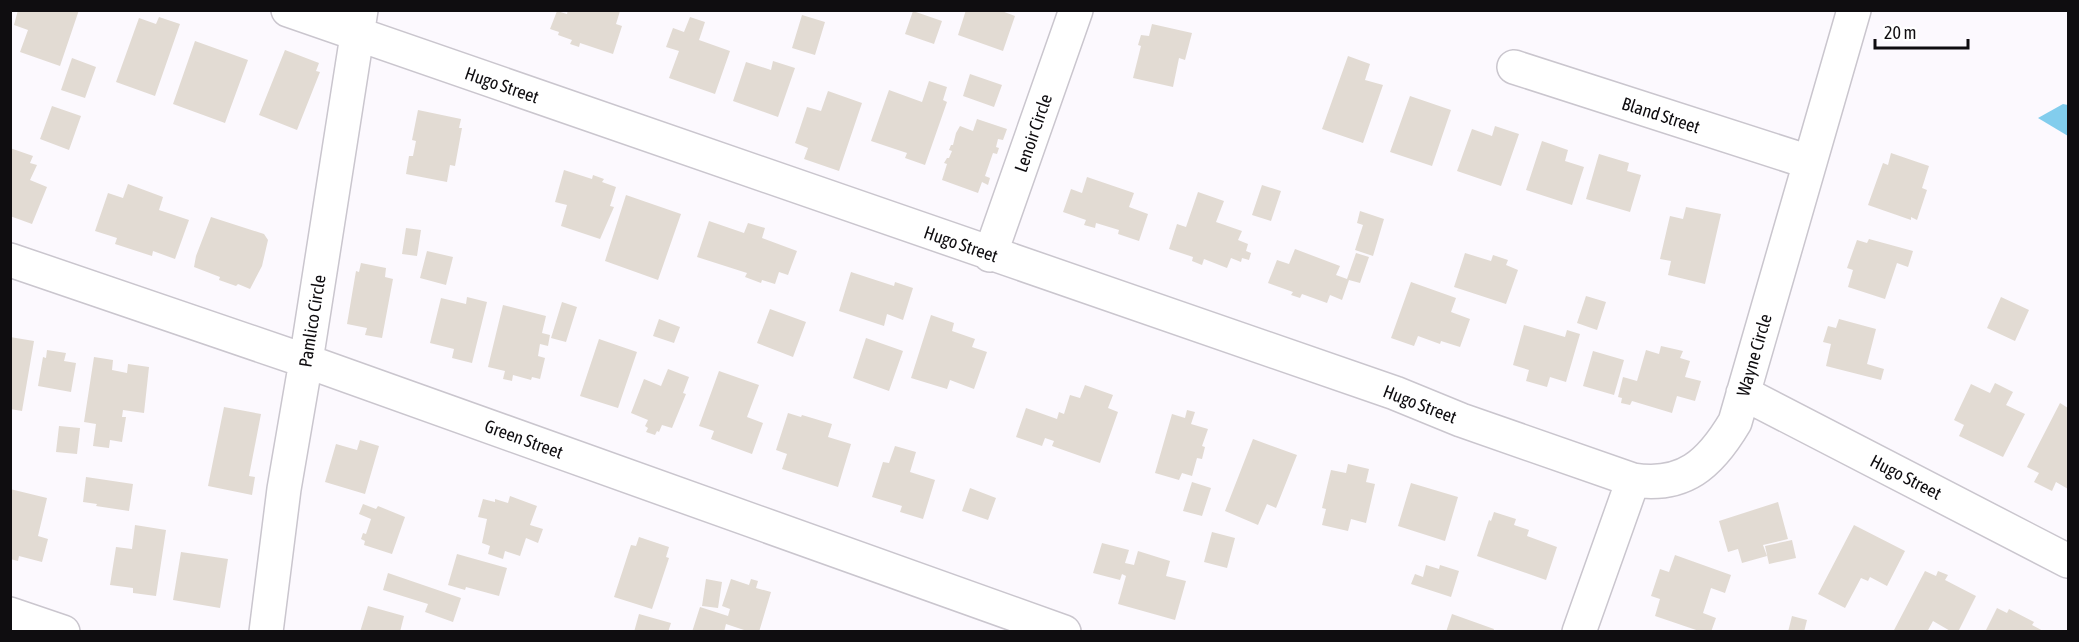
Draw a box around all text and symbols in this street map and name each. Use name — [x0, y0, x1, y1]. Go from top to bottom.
scale bar — [1875, 12, 1968, 50]
text: 20 m — [1884, 22, 1916, 43]
street label: Hugo Street — [462, 63, 542, 107]
street label: Lenoir Circle — [1010, 91, 1056, 175]
street label: Bland Street — [1619, 93, 1703, 137]
street label: Hugo Street — [921, 222, 1001, 266]
street label: Pamlico Circle — [294, 273, 330, 369]
street label: Wayne Circle — [1732, 311, 1776, 399]
street label: Hugo Street — [1380, 380, 1460, 428]
street label: Green Street — [482, 415, 566, 463]
street label: Hugo Street — [1867, 450, 1945, 504]

